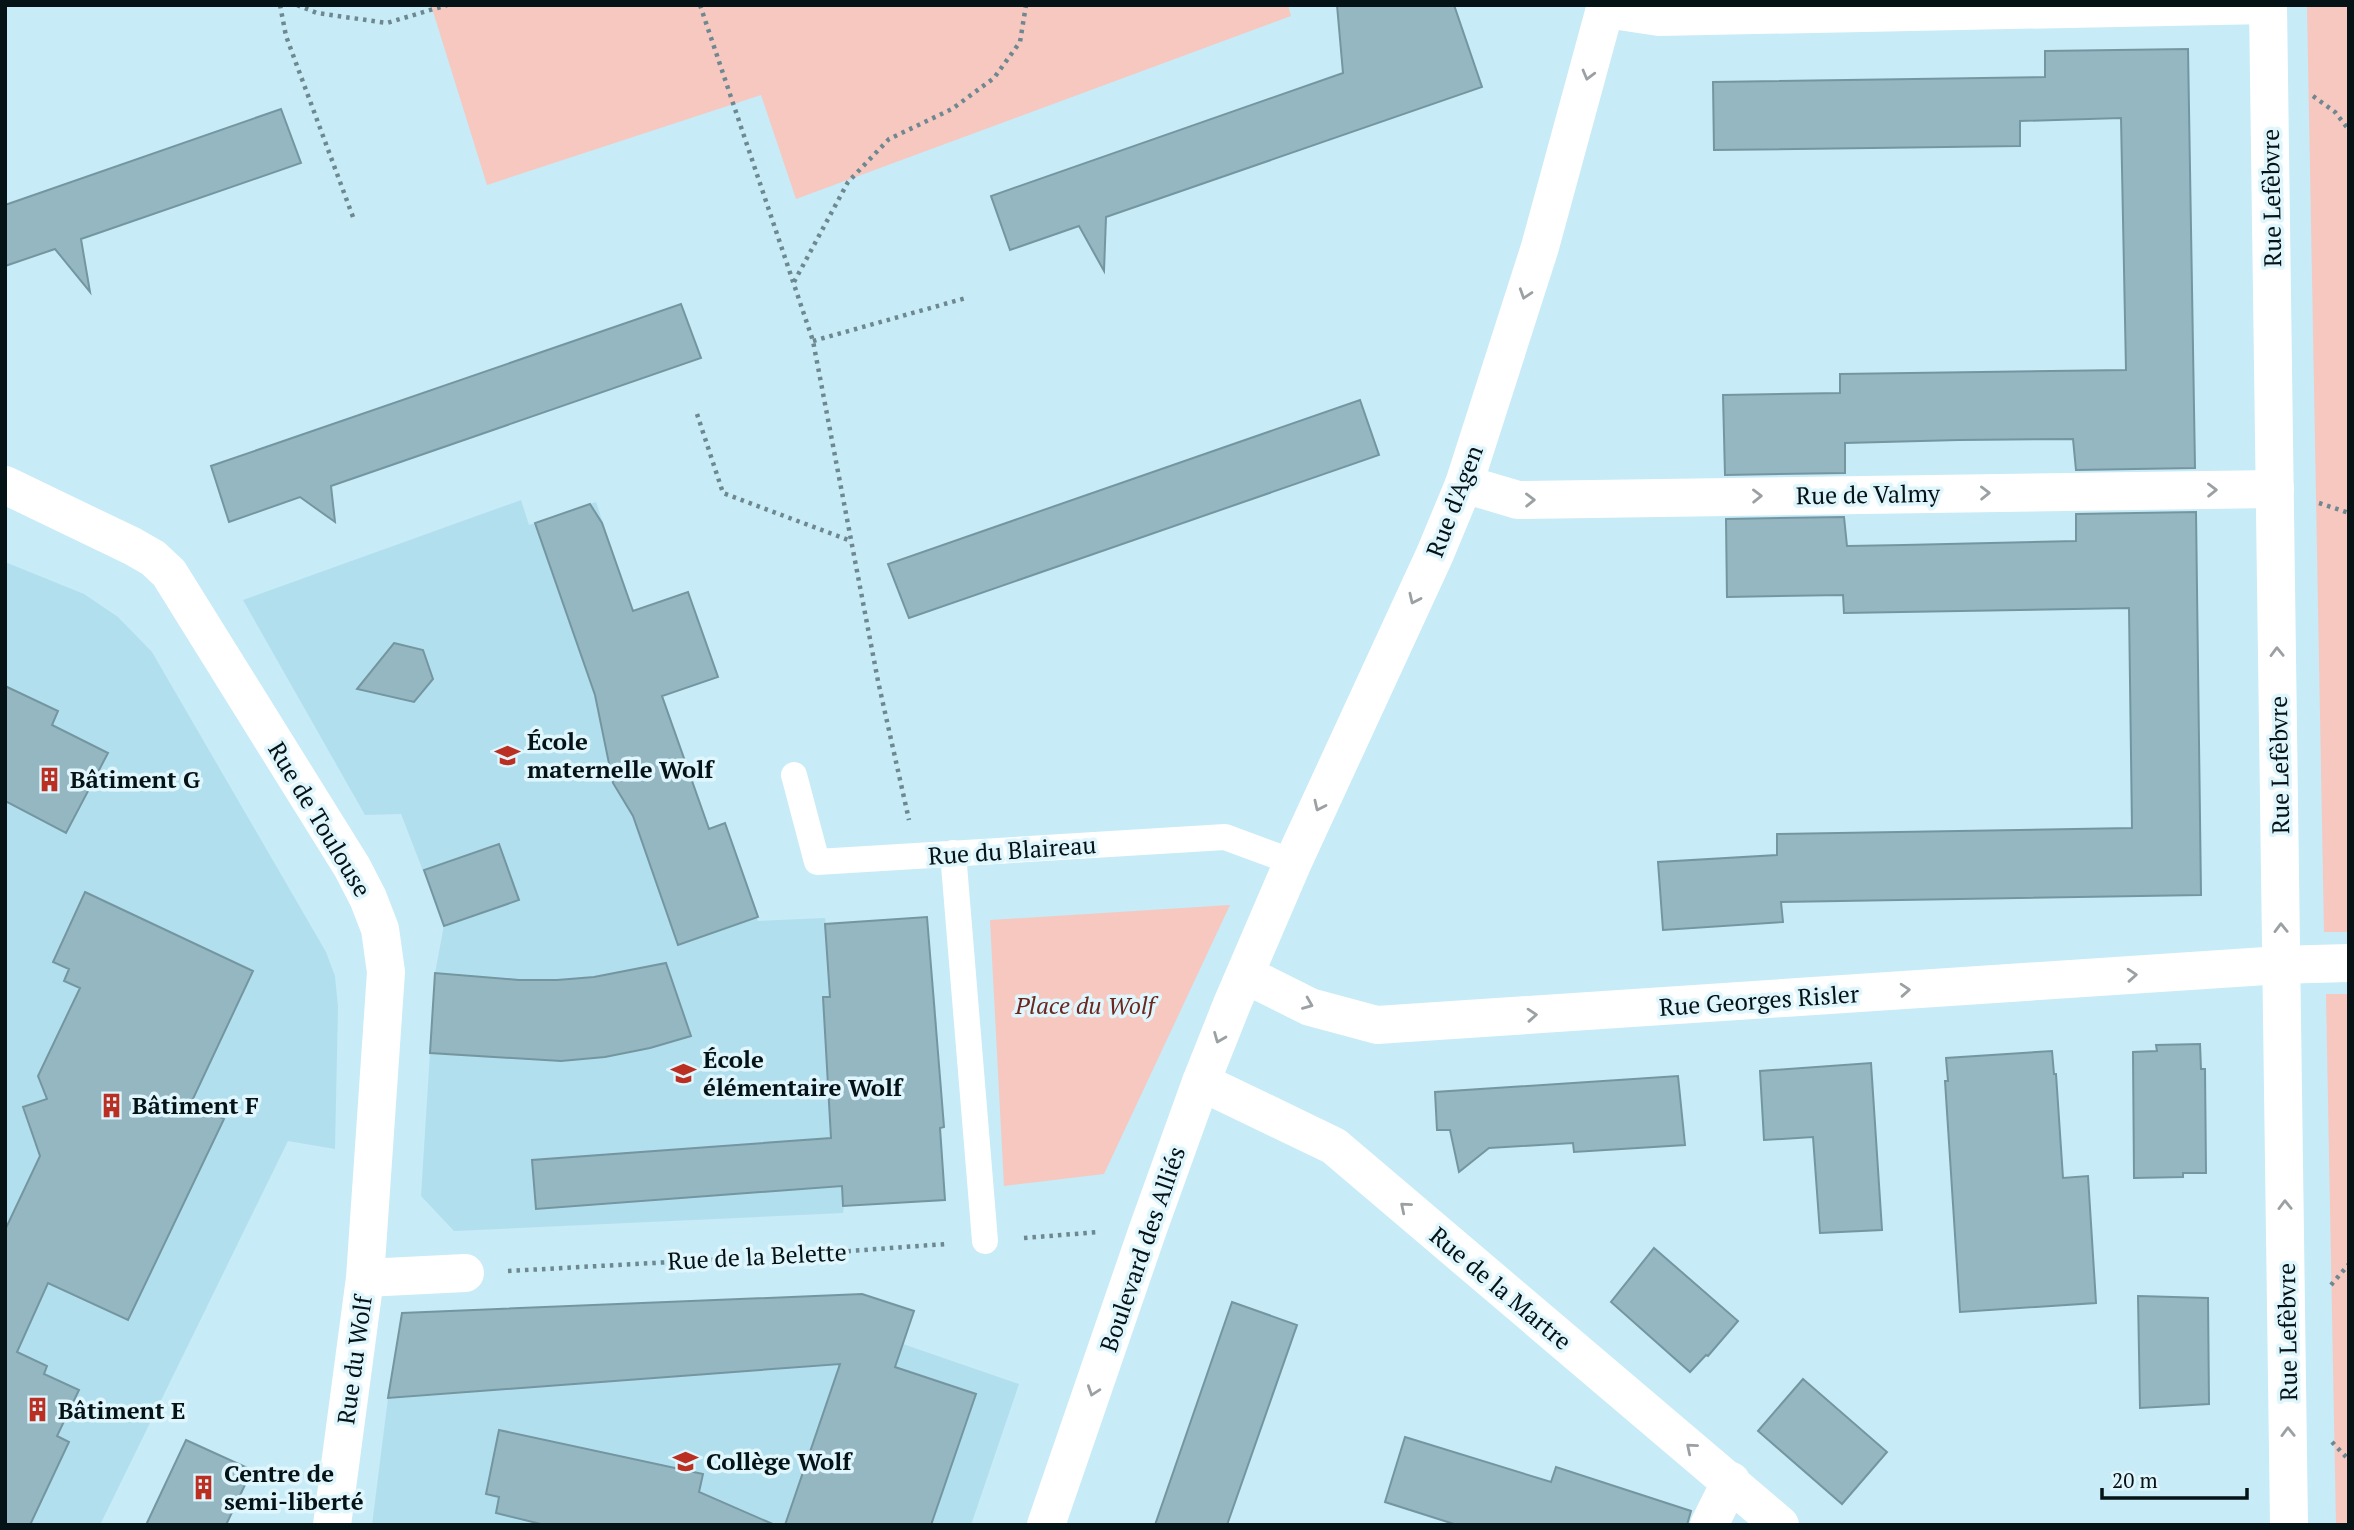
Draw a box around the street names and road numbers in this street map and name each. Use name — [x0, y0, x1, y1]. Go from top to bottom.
street label: Rue Lefèbvre — [2254, 129, 2288, 267]
street label: Rue d'Agen — [1418, 441, 1490, 561]
street label: Rue de Valmy — [1796, 477, 1941, 511]
street label: Rue Lefèbvre — [2262, 696, 2296, 834]
street label: Rue de Toulouse — [261, 736, 379, 902]
street label: Rue du Blaireau — [927, 828, 1097, 872]
street label: Rue Georges Risler — [1658, 977, 1861, 1023]
street label: Boulevard des Alliés — [1092, 1142, 1192, 1356]
street label: Rue de la Martre — [1423, 1219, 1579, 1357]
street label: Rue de la Belette — [667, 1235, 847, 1277]
street label: Rue Lefèbvre — [2270, 1263, 2304, 1401]
street label: Rue du Wolf — [329, 1292, 379, 1426]

